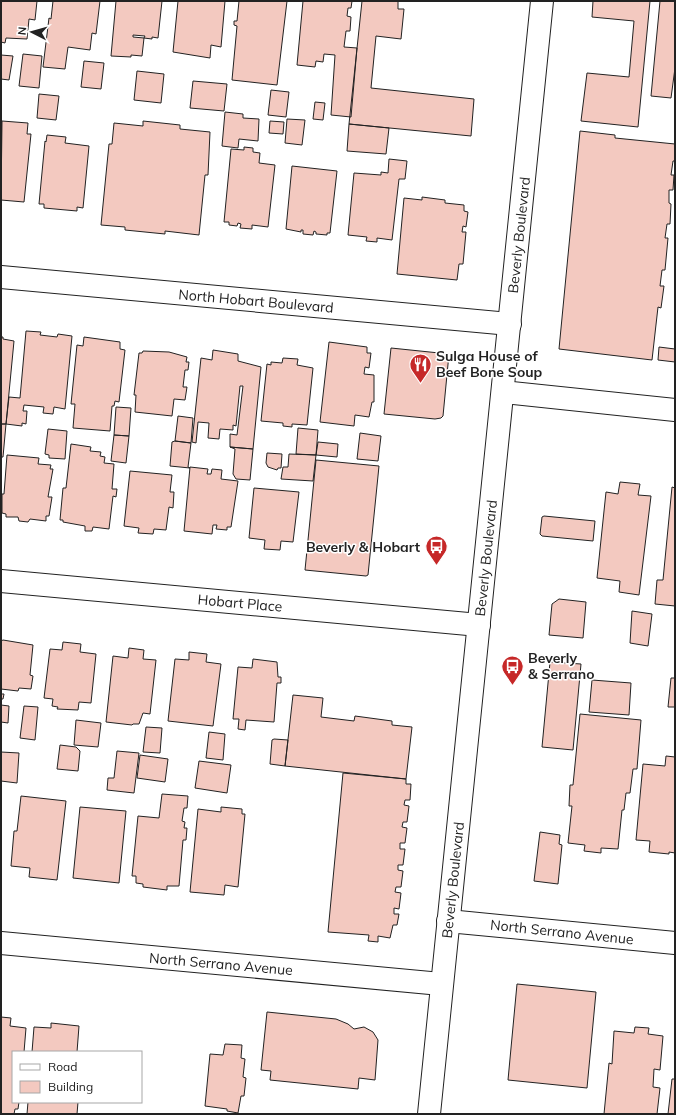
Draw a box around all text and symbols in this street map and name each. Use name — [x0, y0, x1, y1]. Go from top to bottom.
north arrow — [12, 12, 52, 52]
text: N — [15, 26, 29, 36]
street label: Beverly Boulevard — [504, 176, 534, 294]
street label: North Hobart Boulevard — [178, 285, 334, 317]
place label: Sulga House of Beef Bone Soup — [436, 347, 543, 381]
restaurant icon: Sulga House of Beef Bone Soup — [408, 351, 434, 384]
street label: Beverly Boulevard — [471, 499, 501, 617]
bus stop icon: Beverly & Hobart — [423, 534, 449, 567]
place label: Beverly & Hobart — [306, 538, 421, 556]
street label: Hobart Place — [197, 590, 283, 616]
place label: Beverly & Serrano — [528, 649, 595, 683]
bus stop icon: Beverly & Serrano — [500, 653, 526, 686]
street label: Beverly Boulevard — [438, 821, 468, 939]
street label: North Serrano Avenue — [489, 916, 635, 948]
street label: North Serrano Avenue — [148, 949, 294, 979]
legend — [12, 1051, 142, 1103]
text: Road — [48, 1059, 77, 1074]
text: Building — [48, 1079, 93, 1094]

